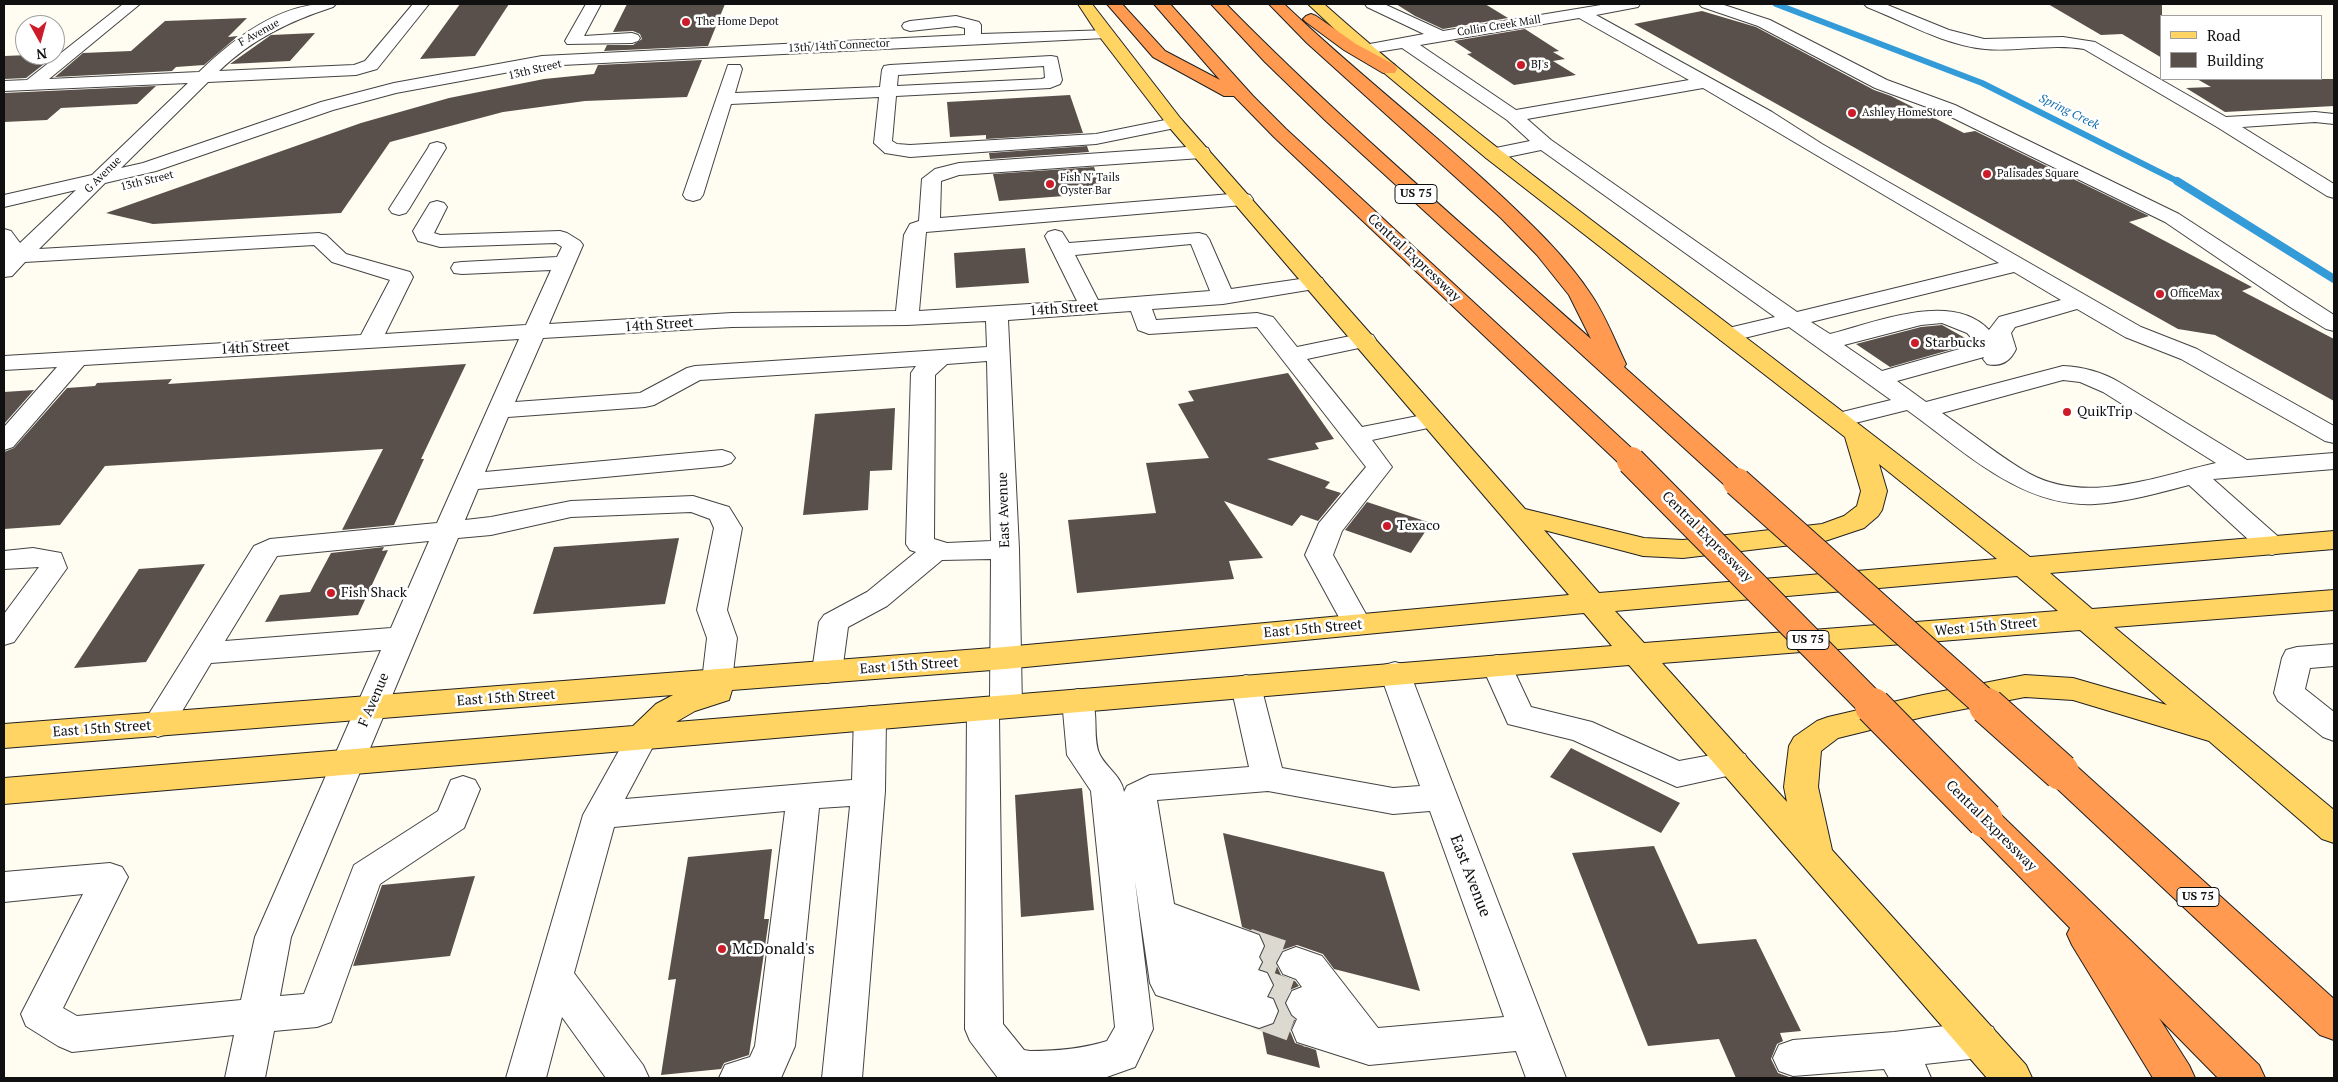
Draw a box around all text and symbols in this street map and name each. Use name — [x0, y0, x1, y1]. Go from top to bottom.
street label: Collin Creek Mall — [1456, 13, 1542, 39]
north arrow — [15, 15, 65, 65]
place label: The Home Depot — [696, 15, 779, 29]
legend — [2160, 15, 2323, 80]
street label: F Avenue — [236, 16, 282, 50]
marker: The Home Depot — [680, 16, 692, 28]
text: Road — [2207, 25, 2240, 45]
street label: 13th/14th Connector — [788, 37, 890, 55]
text: N — [35, 44, 48, 64]
text: Building — [2207, 50, 2264, 70]
street label: 13th Street — [507, 57, 563, 83]
place label: BJ's — [1531, 58, 1548, 72]
marker: BJ's — [1515, 59, 1527, 71]
water label: Spring Creek — [2037, 91, 2101, 133]
place label: Ashley HomeStore — [1862, 106, 1953, 120]
marker: Ashley HomeStore — [1846, 107, 1858, 119]
street label: G Avenue — [82, 154, 124, 196]
place label: Palisades Square — [1997, 167, 2079, 181]
street label: 13th Street — [119, 168, 175, 194]
marker: Palisades Square — [1981, 168, 1993, 180]
place label: Fish N' Tails Oyster Bar — [1060, 171, 1120, 197]
marker: Fish N' Tails Oyster Bar — [1044, 178, 1056, 190]
road number: US 75 — [1395, 184, 1437, 203]
street label: Central Expressway — [1364, 210, 1464, 306]
place label: OfficeMax — [2170, 287, 2220, 301]
marker: OfficeMax — [2154, 288, 2166, 300]
street label: 14th Street — [1029, 298, 1099, 320]
street label: 14th Street — [624, 314, 694, 336]
place label: Starbucks — [1925, 335, 1986, 351]
marker: Starbucks — [1909, 337, 1921, 349]
street label: 14th Street — [220, 338, 290, 358]
place label: QuikTrip — [2077, 404, 2133, 420]
marker: QuikTrip — [2061, 406, 2073, 418]
street label: East Avenue — [994, 472, 1014, 548]
street label: Central Expressway — [1658, 488, 1756, 586]
place label: Texaco — [1397, 518, 1440, 534]
marker: Texaco — [1381, 520, 1393, 532]
place label: Fish Shack — [341, 585, 407, 601]
marker: Fish Shack — [325, 587, 337, 599]
street label: West 15th Street — [1934, 614, 2038, 640]
street label: East 15th Street — [1263, 616, 1363, 642]
road number: US 75 — [1787, 630, 1829, 650]
street label: East 15th Street — [859, 654, 959, 678]
street label: F Avenue — [355, 671, 393, 729]
street label: East 15th Street — [456, 686, 556, 710]
street label: East 15th Street — [52, 717, 152, 741]
street label: Central Expressway — [1942, 777, 2040, 875]
street label: East Avenue — [1446, 832, 1494, 920]
road number: US 75 — [2177, 888, 2219, 906]
place label: McDonald's — [732, 939, 815, 959]
marker: McDonald's — [716, 943, 728, 955]

